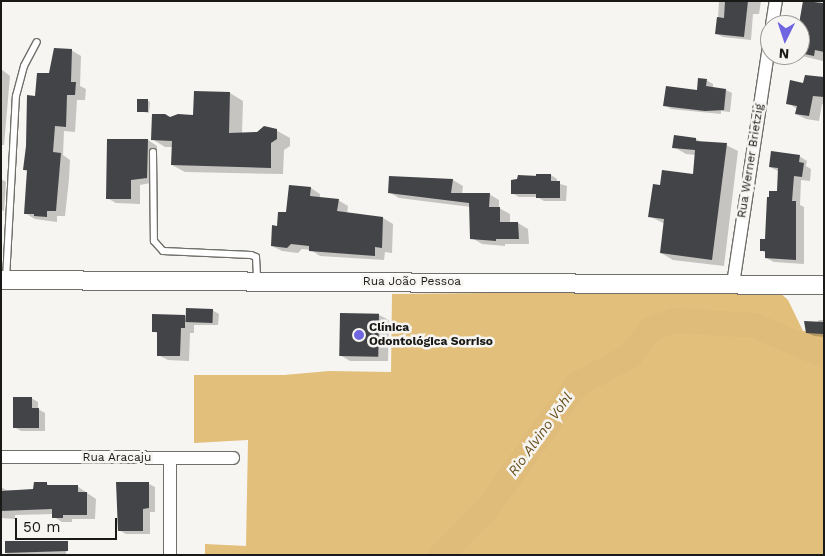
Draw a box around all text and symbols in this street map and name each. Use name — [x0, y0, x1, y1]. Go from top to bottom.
north arrow — [760, 15, 810, 65]
text: N — [778, 46, 790, 62]
street label: Rua Werner Brietzig — [735, 103, 767, 219]
street label: Rua João Pessoa — [363, 275, 461, 289]
place label: Clínica Odontológica Sorriso — [369, 321, 493, 349]
marker: Clínica Odontológica Sorriso — [353, 329, 365, 341]
water label: Rio Alvino Vohl — [504, 389, 576, 479]
street label: Rua Aracaju — [82, 451, 152, 465]
scale bar — [18, 508, 120, 540]
text: 50 m — [23, 518, 60, 536]

